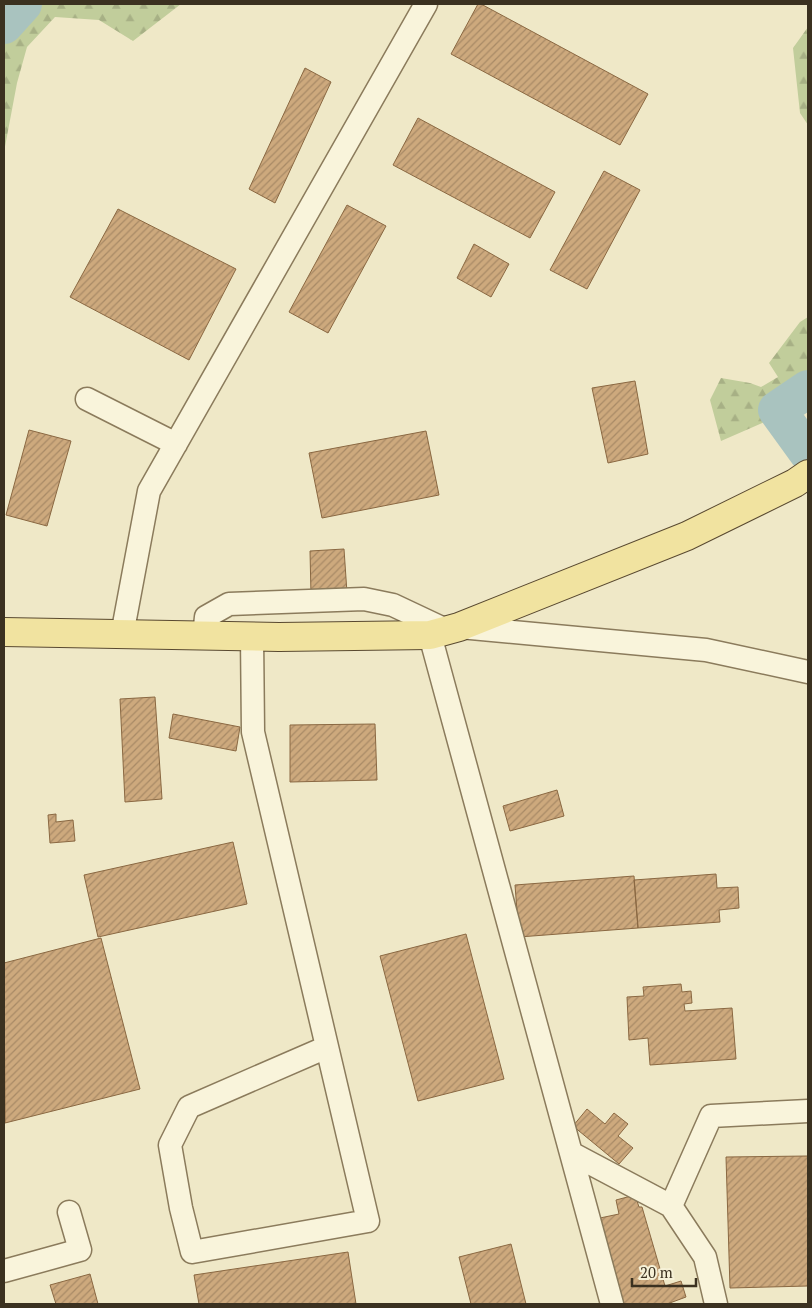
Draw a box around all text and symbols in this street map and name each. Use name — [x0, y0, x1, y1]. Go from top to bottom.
scale bar — [632, 1256, 696, 1288]
text: 20 m — [640, 1262, 673, 1282]

